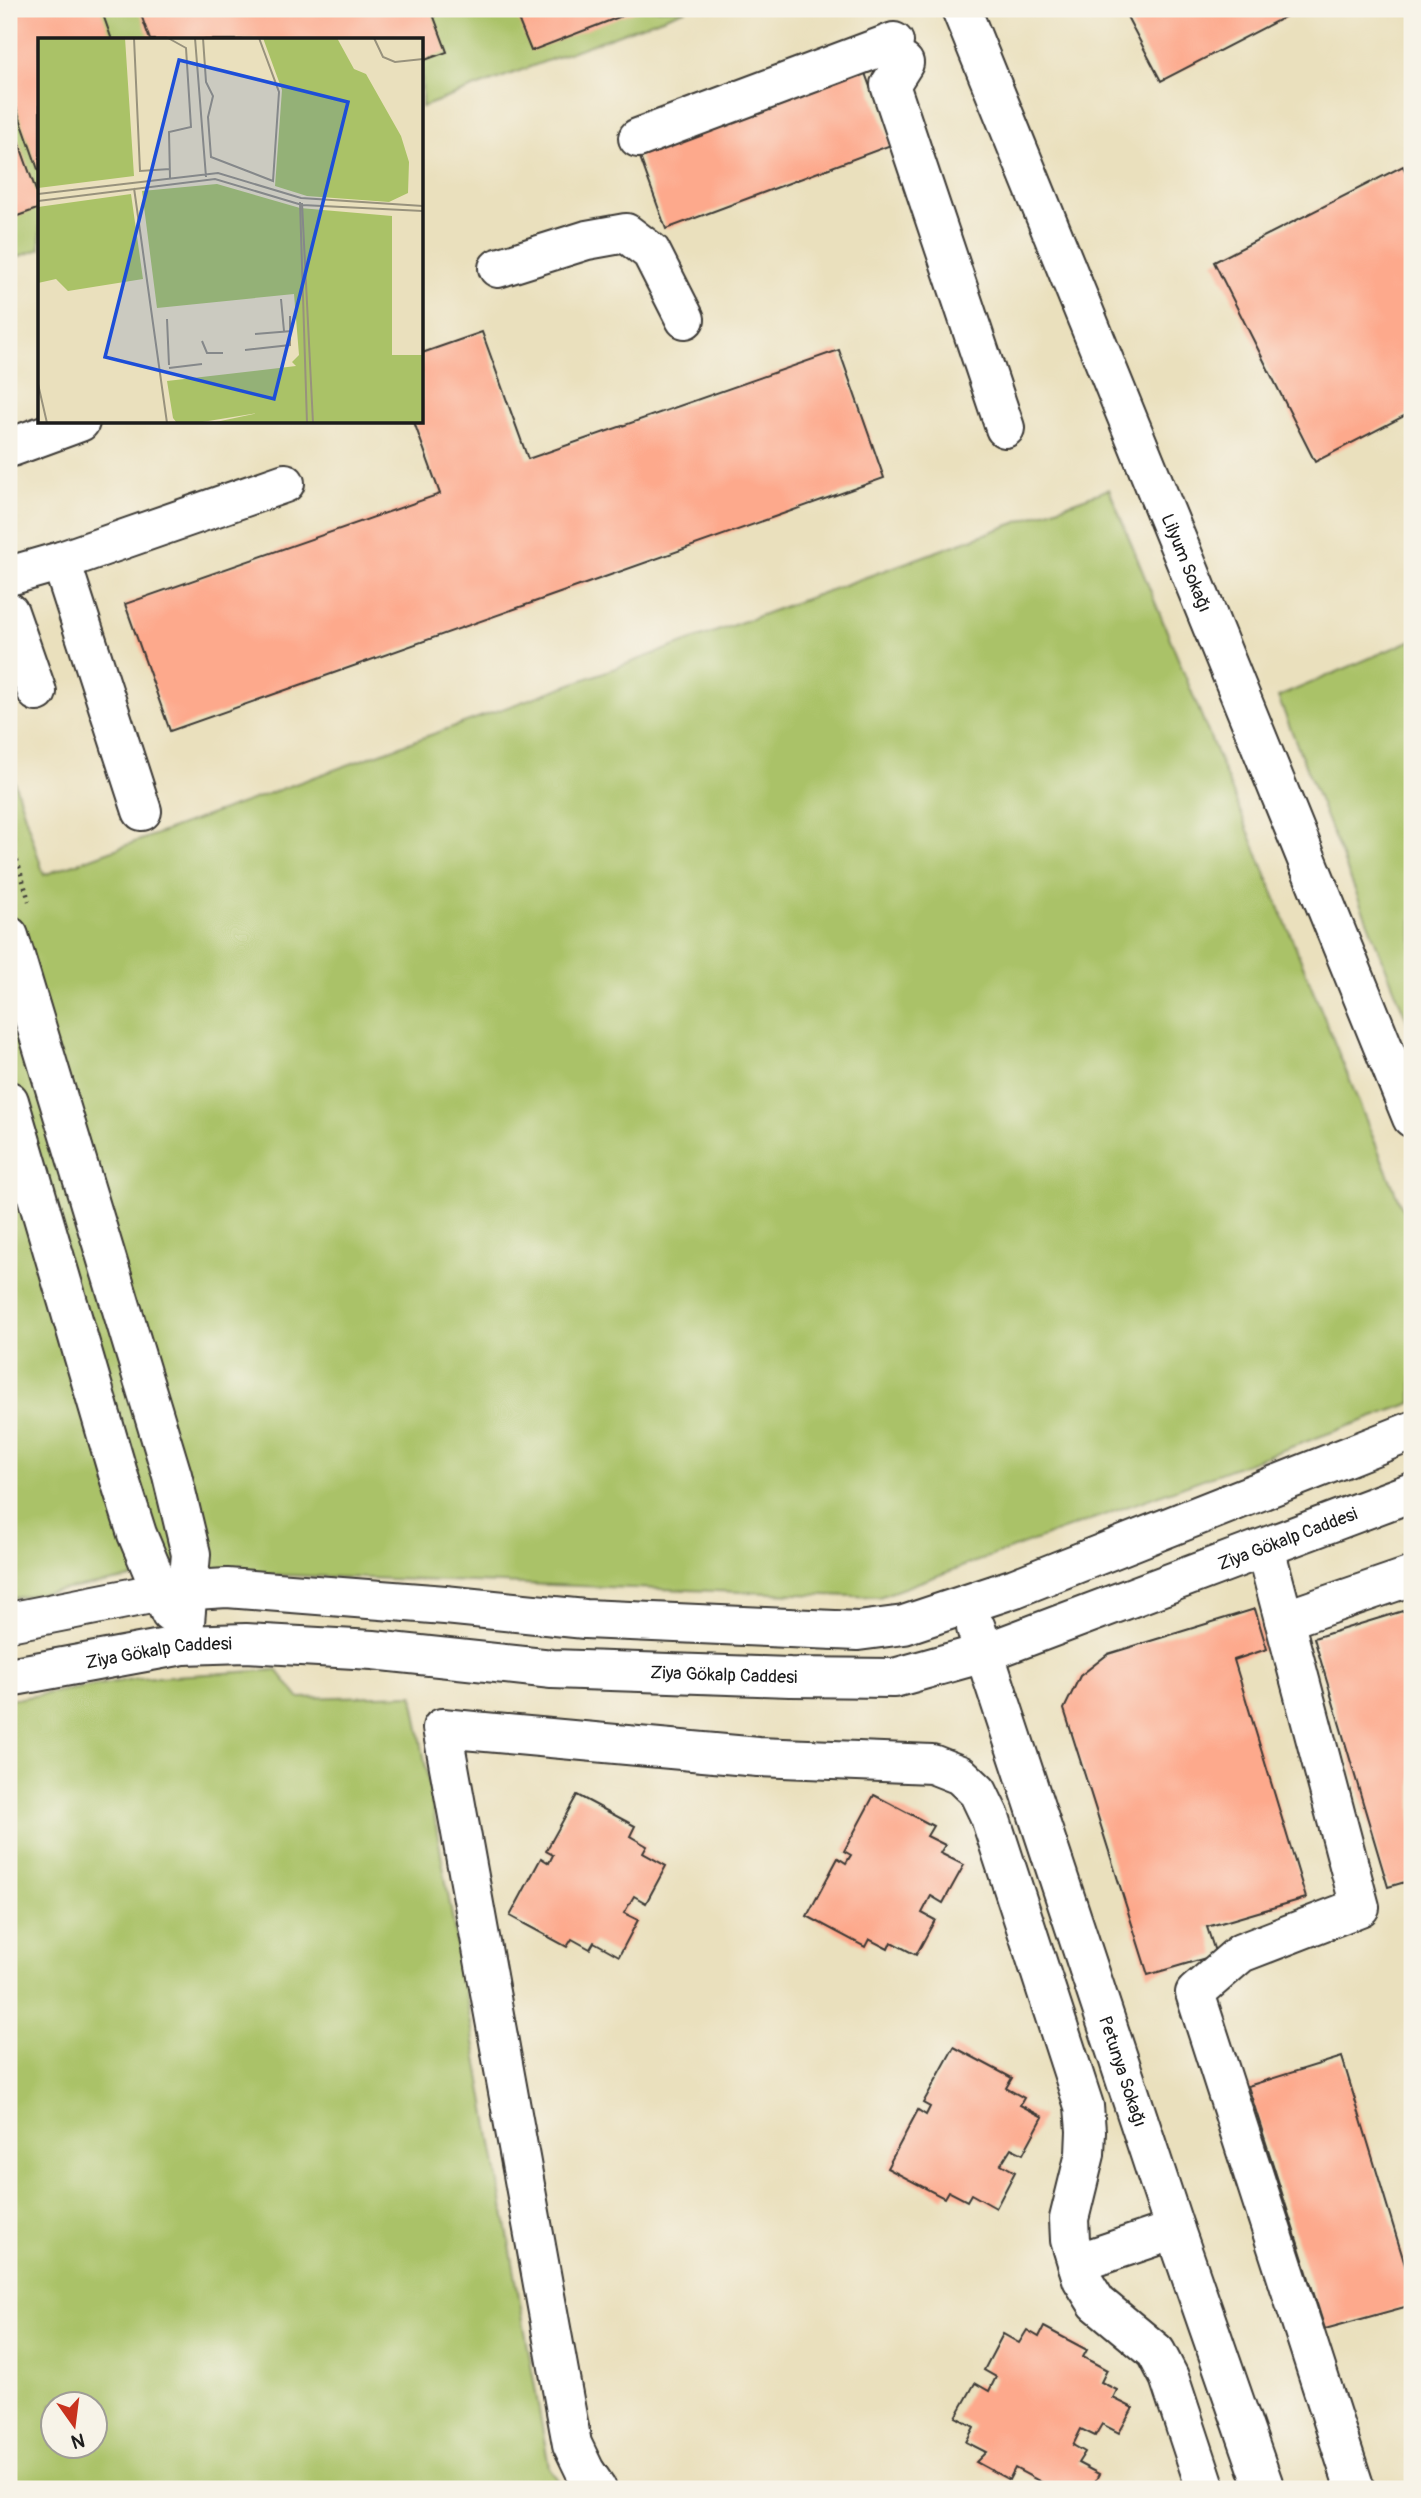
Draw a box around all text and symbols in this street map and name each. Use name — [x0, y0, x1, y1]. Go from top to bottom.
inset map — [38, 38, 424, 424]
street label: Lilyum Sokağı — [1156, 510, 1217, 615]
street label: Ziya Gökalp Caddesi — [1215, 1502, 1361, 1576]
street label: Ziya Gökalp Caddesi — [84, 1632, 232, 1674]
street label: Ziya Gökalp Caddesi — [650, 1661, 797, 1689]
street label: Petunya Sokağı — [1094, 2013, 1152, 2130]
north arrow — [38, 2390, 108, 2460]
text: N — [69, 2427, 87, 2454]

